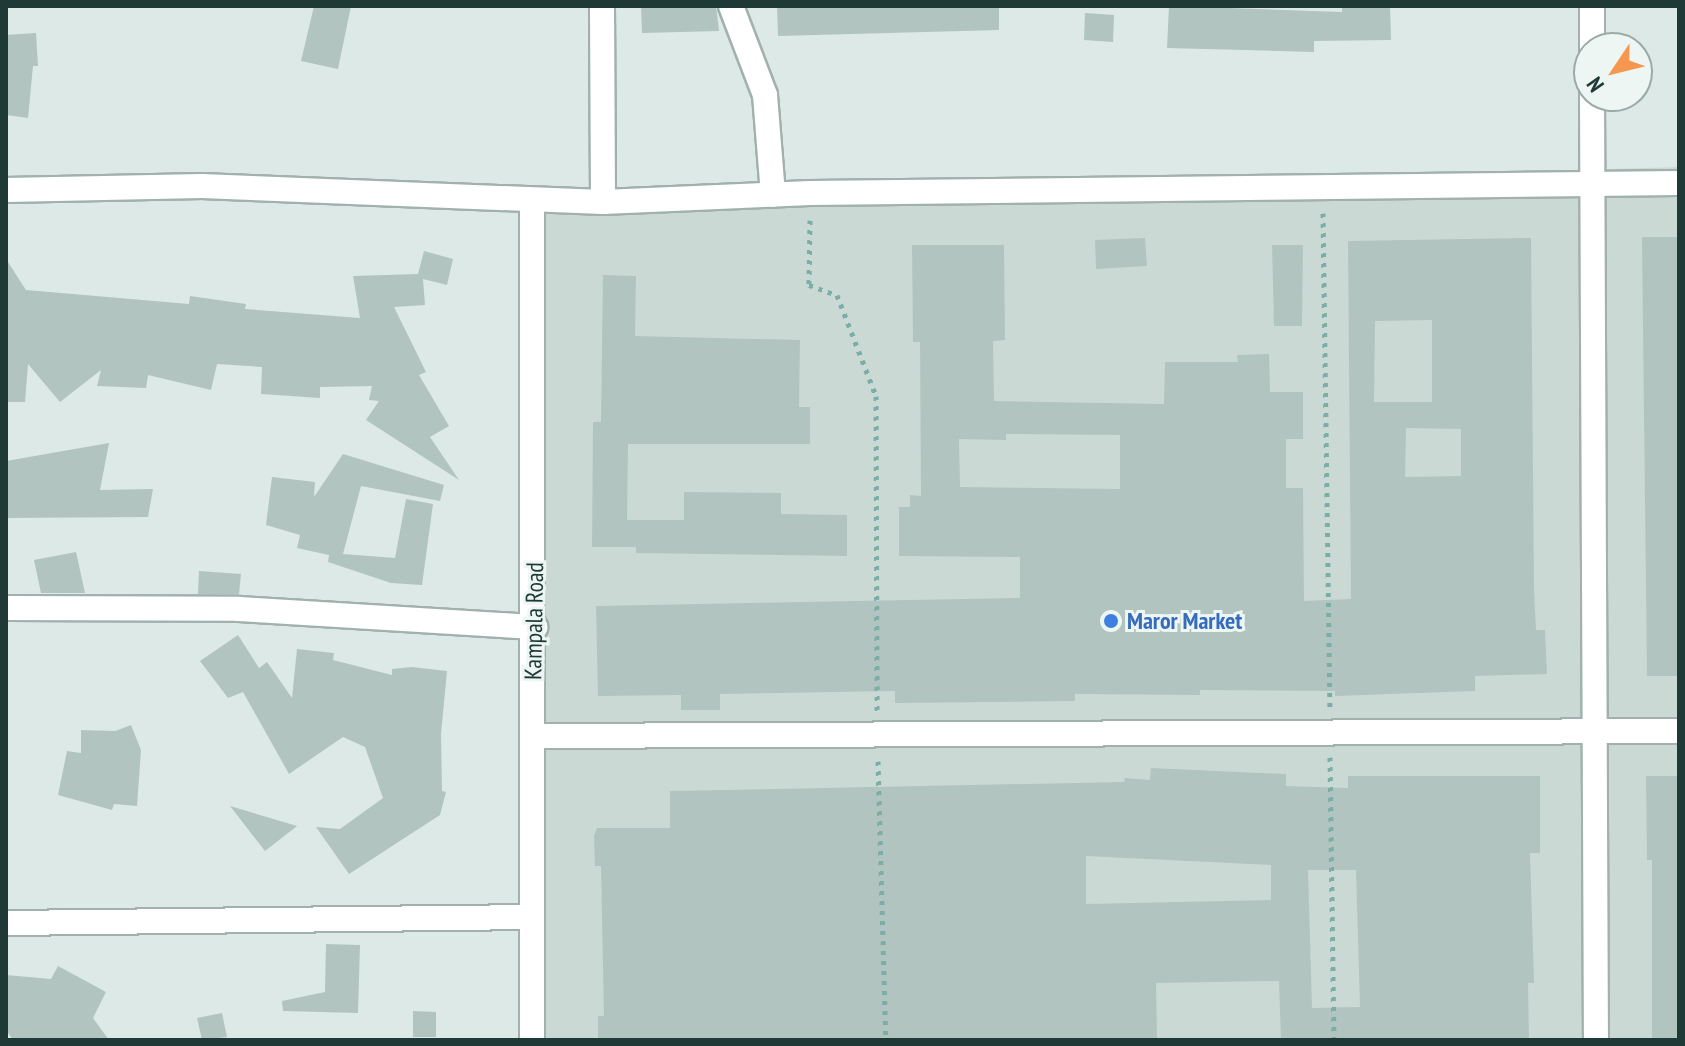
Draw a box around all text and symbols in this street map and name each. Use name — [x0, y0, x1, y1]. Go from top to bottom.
north arrow — [1573, 32, 1653, 112]
text: N — [1580, 72, 1610, 98]
street label: Kampala Road — [519, 562, 549, 680]
place label: Maror Market — [1127, 607, 1242, 635]
marker: Maror Market — [1102, 612, 1120, 630]

